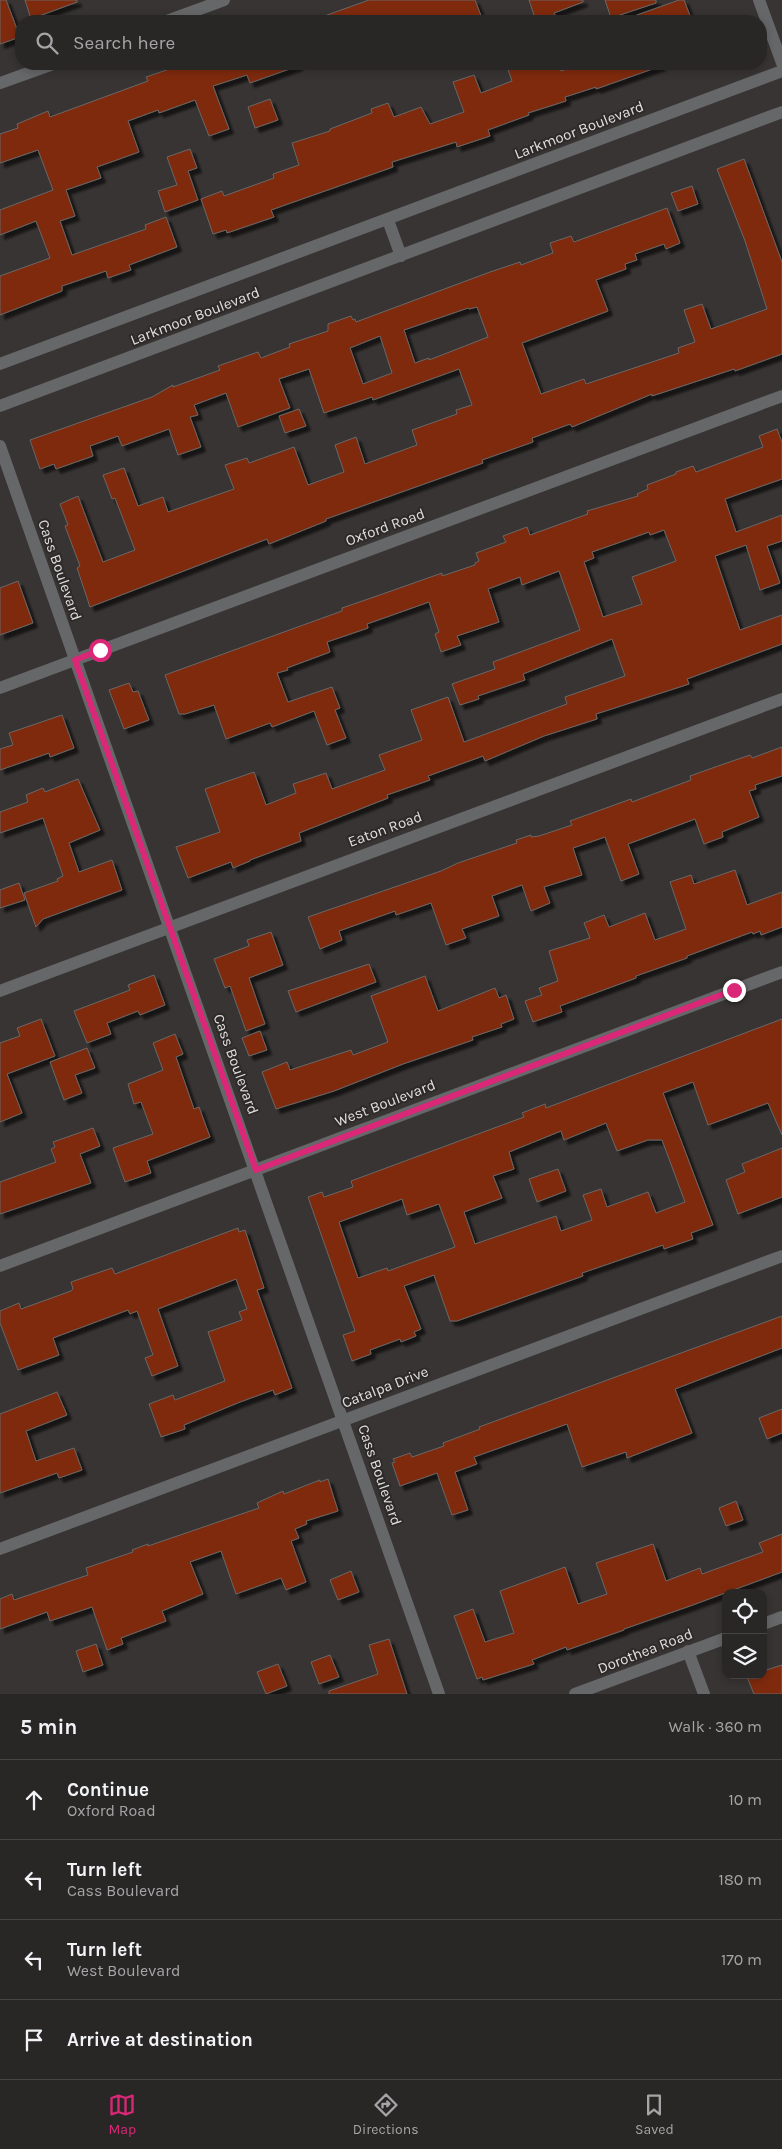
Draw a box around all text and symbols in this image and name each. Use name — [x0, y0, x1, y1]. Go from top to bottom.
search box — [15, 15, 767, 70]
icon: search — [33, 29, 61, 57]
text: Search here — [73, 32, 175, 54]
street label: Larkmoor Boulevard — [512, 97, 646, 163]
street label: Larkmoor Boulevard — [128, 283, 262, 349]
street label: Oxford Road — [343, 504, 427, 550]
street label: Cass Boulevard — [34, 517, 86, 623]
route start — [89, 639, 112, 662]
street label: Eaton Road — [345, 807, 425, 851]
route end — [723, 979, 746, 1002]
street label: Cass Boulevard — [210, 1011, 262, 1117]
street label: West Boulevard — [332, 1076, 438, 1130]
street label: Catalpa Drive — [339, 1362, 431, 1412]
street label: Cass Boulevard — [354, 1422, 406, 1528]
map controls — [722, 1589, 767, 1679]
button: locate — [722, 1589, 767, 1634]
street label: Dorothea Road — [595, 1625, 695, 1677]
button: layers — [722, 1634, 767, 1679]
text: 5 min — [20, 1715, 77, 1739]
text: Walk · 360 m — [669, 1717, 762, 1736]
text: Continue — [67, 1779, 149, 1801]
icon: ahead — [20, 1786, 48, 1814]
text: 10 m — [728, 1790, 762, 1809]
text: Oxford Road — [67, 1801, 156, 1820]
text: Turn left — [67, 1859, 142, 1881]
icon: left — [20, 1866, 48, 1894]
text: 180 m — [719, 1870, 762, 1889]
text: Cass Boulevard — [67, 1881, 179, 1900]
text: Turn left — [67, 1939, 142, 1961]
icon: left — [20, 1946, 48, 1974]
text: 170 m — [721, 1950, 762, 1969]
text: West Boulevard — [67, 1961, 180, 1980]
icon: arrive — [20, 2026, 48, 2054]
text: Arrive at destination — [67, 2029, 253, 2051]
tab: Map — [108, 2091, 136, 2138]
tab: Directions — [353, 2091, 419, 2138]
tab: Saved — [635, 2091, 674, 2138]

